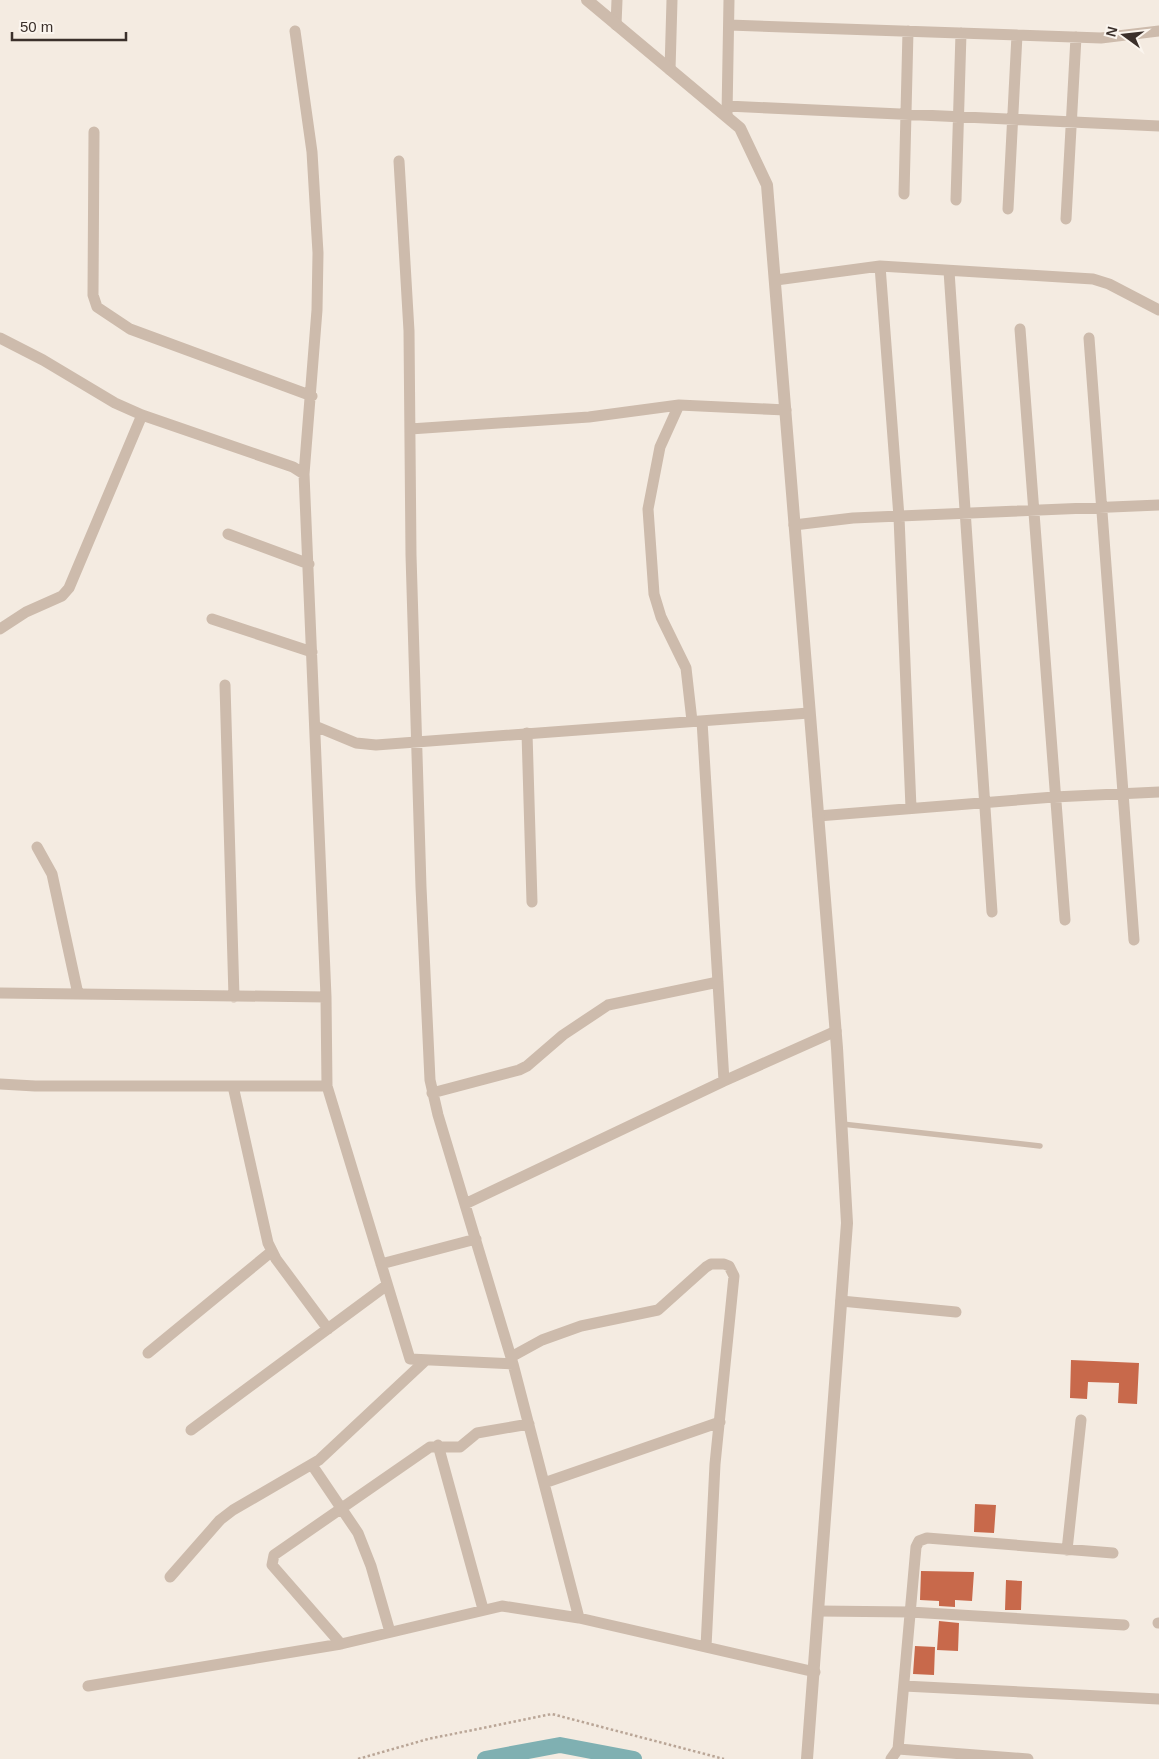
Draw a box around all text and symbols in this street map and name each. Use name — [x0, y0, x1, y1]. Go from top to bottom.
scale bar — [12, 10, 126, 42]
north arrow — [1099, 10, 1149, 60]
text: 50 m — [20, 18, 53, 35]
text: N — [1102, 25, 1120, 39]

